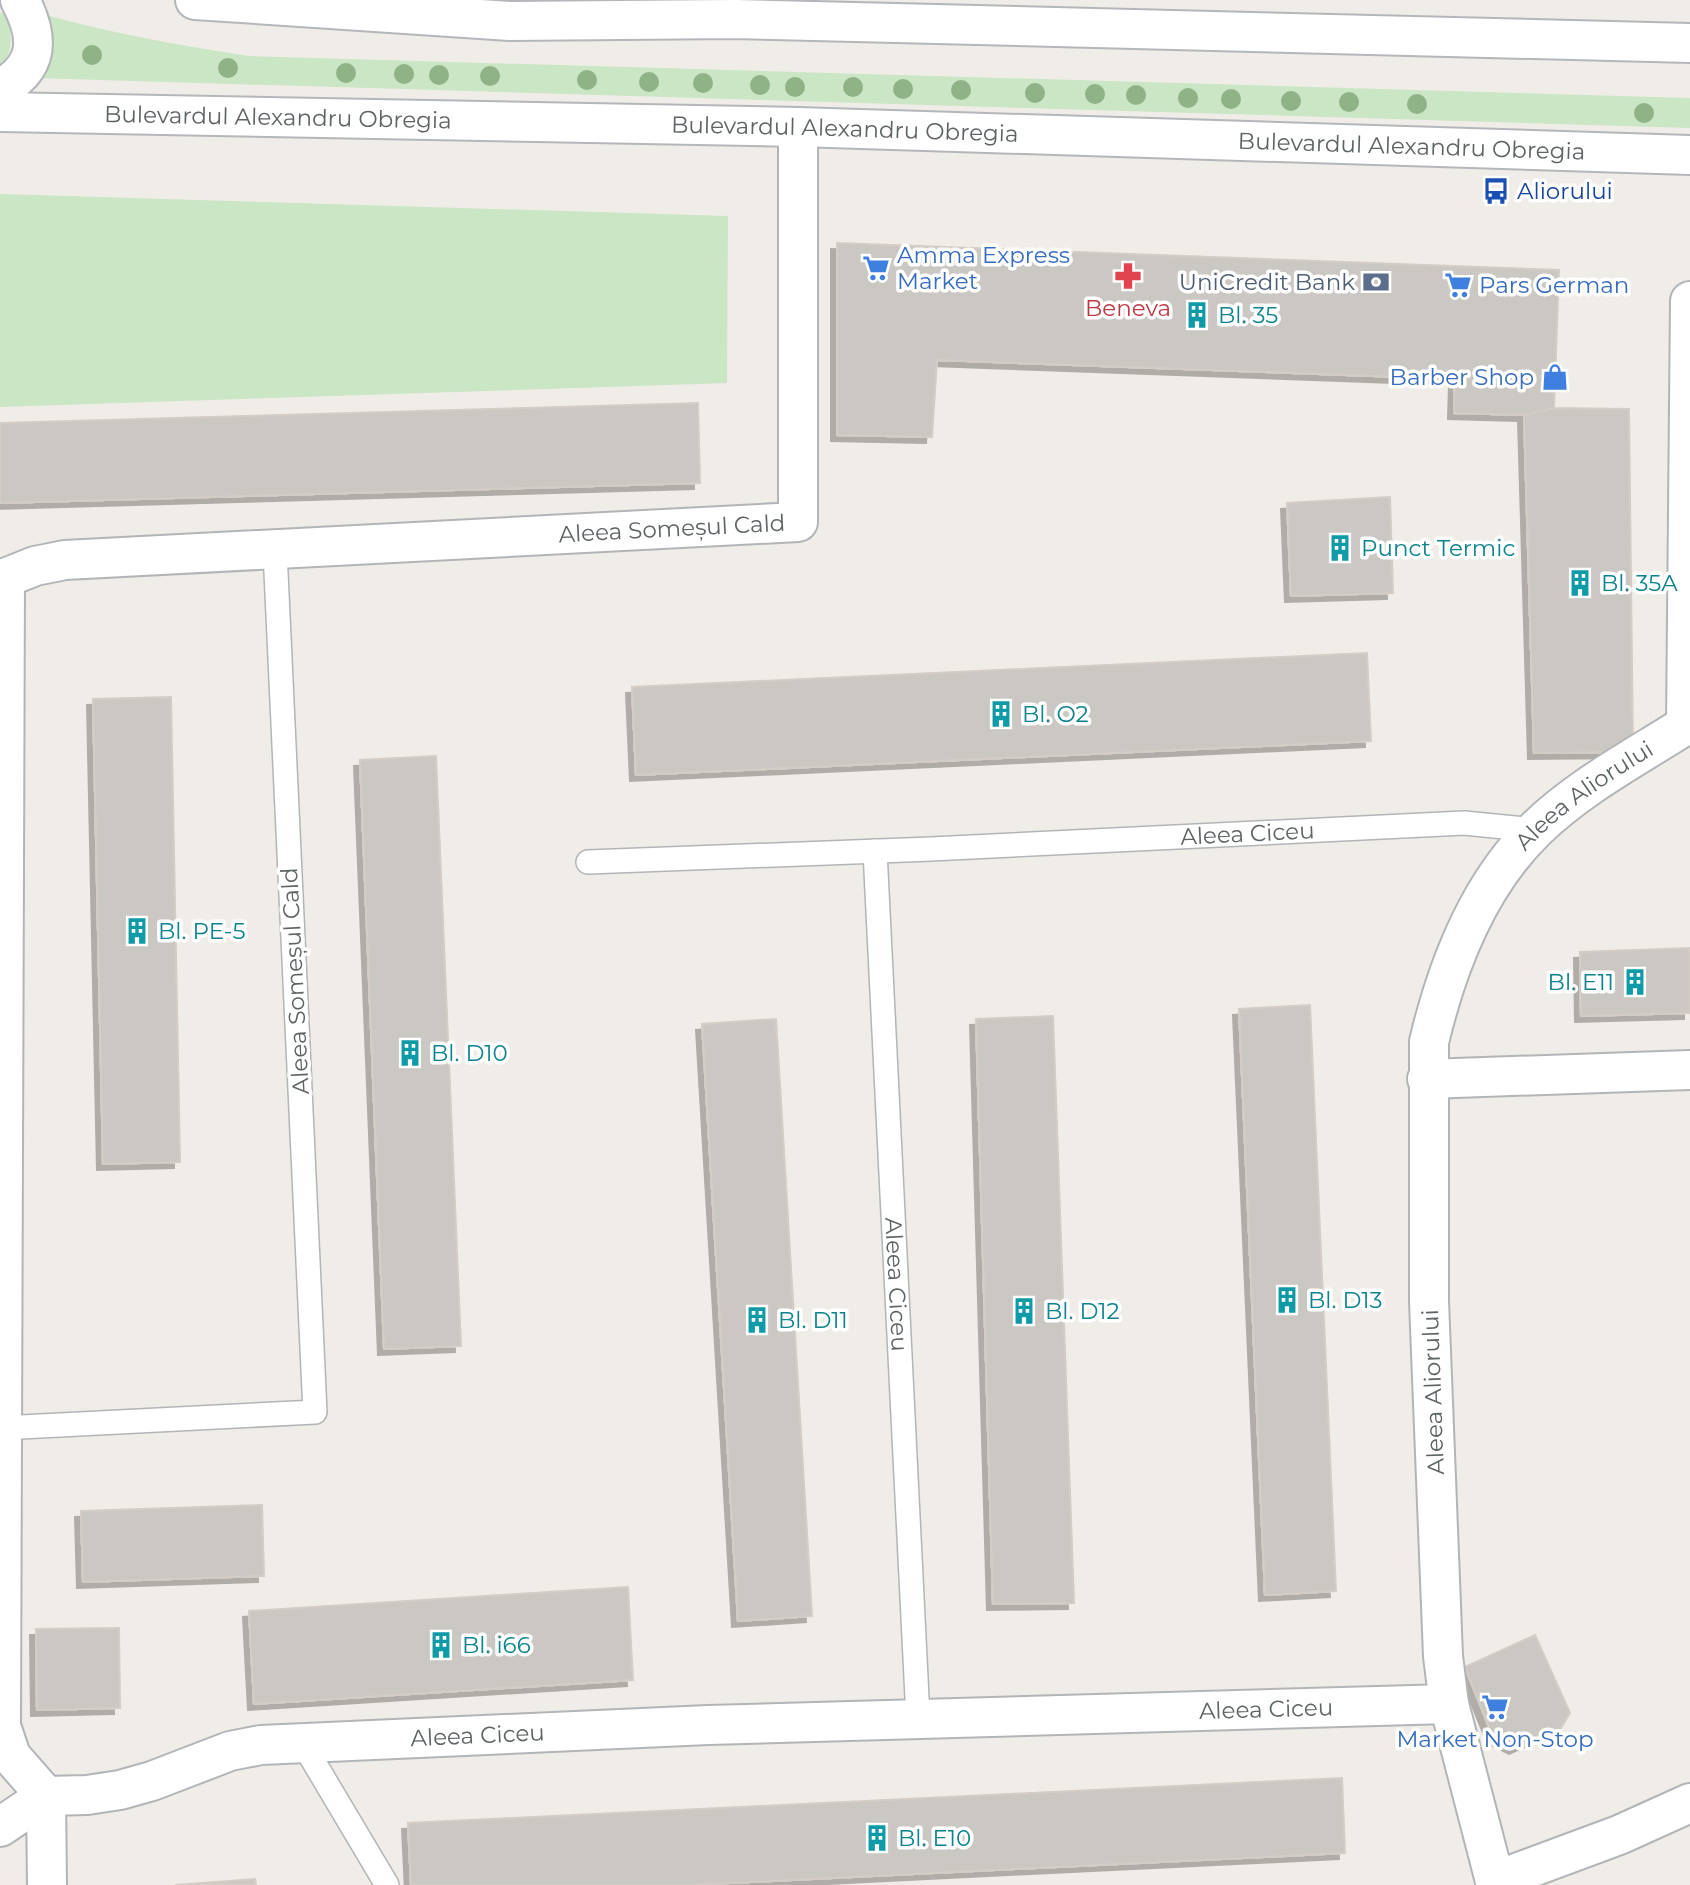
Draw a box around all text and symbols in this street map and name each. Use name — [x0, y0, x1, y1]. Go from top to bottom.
street label: Bulevardul Alexandru Obregia — [104, 100, 452, 134]
street label: Bulevardul Alexandru Obregia — [671, 111, 1019, 148]
street label: Bulevardul Alexandru Obregia — [1237, 127, 1586, 166]
bus stop icon: Aliorului — [1481, 176, 1511, 206]
place label: Aliorului — [1517, 177, 1613, 205]
place label: Amma Express Market — [897, 241, 1070, 295]
supermarket icon: Amma Express Market — [861, 253, 891, 283]
pharmacy icon: Beneva — [1113, 261, 1143, 291]
bank icon: UniCredit Bank — [1361, 267, 1391, 297]
place label: UniCredit Bank — [1179, 268, 1355, 296]
supermarket icon: Pars German — [1443, 270, 1473, 300]
place label: Pars German — [1479, 271, 1629, 299]
place label: Beneva — [1085, 294, 1171, 322]
building icon: Bl. 35 — [1182, 300, 1212, 330]
place label: Bl. 35 — [1218, 301, 1278, 329]
shop icon: Barber Shop — [1540, 362, 1570, 392]
place label: Barber Shop — [1390, 363, 1534, 391]
street label: Aleea Someșul Cald — [558, 509, 786, 548]
building icon: Punct Termic — [1325, 533, 1355, 563]
place label: Punct Termic — [1361, 534, 1515, 562]
building icon: Bl. 35A — [1565, 568, 1595, 598]
place label: Bl. 35A — [1601, 569, 1678, 597]
building icon: Bl. O2 — [986, 699, 1016, 729]
place label: Bl. O2 — [1022, 700, 1089, 728]
street label: Aleea Aliorului — [1509, 735, 1658, 856]
street label: Aleea Ciceu — [1180, 816, 1315, 851]
street label: Aleea Someșul Cald — [275, 867, 315, 1095]
building icon: Bl. PE-5 — [122, 916, 152, 946]
place label: Bl. PE-5 — [158, 917, 245, 945]
building icon: Bl. E11 — [1620, 967, 1650, 997]
place label: Bl. E11 — [1548, 968, 1614, 996]
building icon: Bl. D10 — [395, 1038, 425, 1068]
place label: Bl. D10 — [431, 1039, 508, 1067]
street label: Aleea Ciceu — [879, 1217, 914, 1352]
building icon: Bl. D13 — [1272, 1285, 1302, 1315]
place label: Bl. D13 — [1308, 1286, 1382, 1314]
building icon: Bl. D12 — [1009, 1296, 1039, 1326]
place label: Bl. D12 — [1045, 1297, 1120, 1325]
building icon: Bl. D11 — [742, 1305, 772, 1335]
place label: Bl. D11 — [778, 1306, 848, 1334]
street label: Aleea Aliorului — [1416, 1309, 1450, 1475]
building icon: Bl. i66 — [426, 1630, 456, 1660]
place label: Bl. i66 — [462, 1631, 531, 1659]
supermarket icon: Market Non-Stop — [1480, 1692, 1510, 1722]
street label: Aleea Ciceu — [1199, 1693, 1334, 1725]
street label: Aleea Ciceu — [410, 1718, 545, 1752]
place label: Market Non-Stop — [1396, 1725, 1594, 1753]
building icon: Bl. E10 — [862, 1823, 892, 1853]
place label: Bl. E10 — [898, 1824, 971, 1852]

